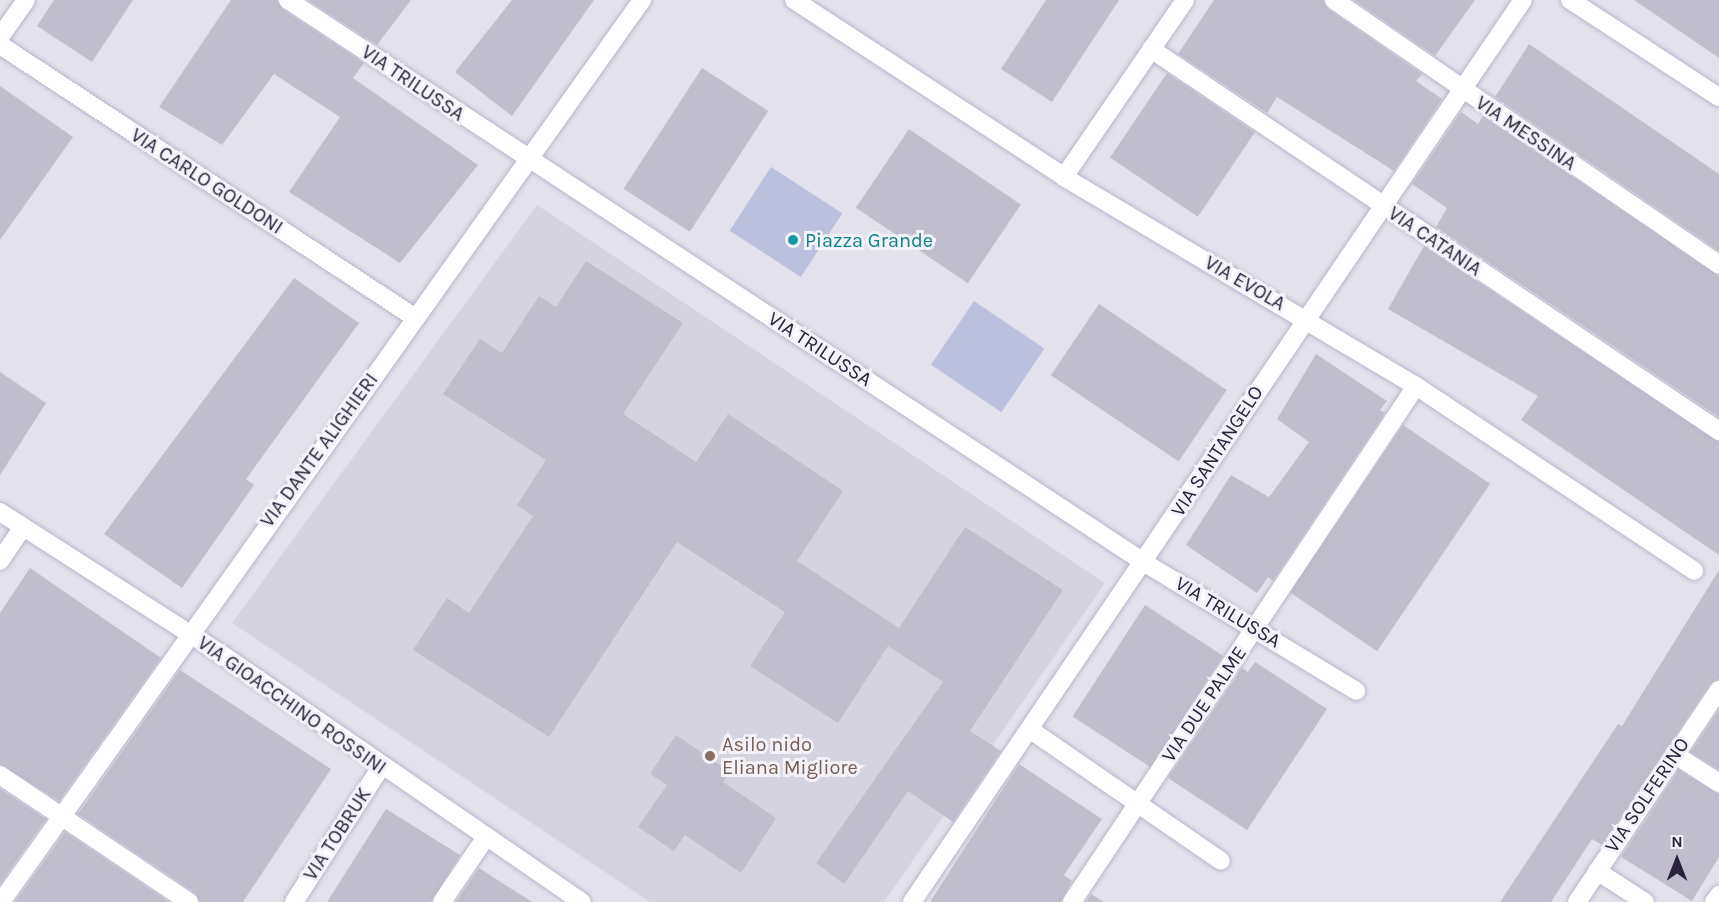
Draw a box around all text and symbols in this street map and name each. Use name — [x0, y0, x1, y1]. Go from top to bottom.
street label: VIA TRILUSSA — [357, 40, 469, 126]
street label: VIA MESSINA — [1471, 91, 1581, 175]
street label: VIA CARLO GOLDONI — [126, 123, 288, 239]
street label: VIA CATANIA — [1384, 201, 1486, 281]
place label: Piazza Grande — [805, 228, 933, 252]
marker: Piazza Grande — [786, 233, 800, 247]
street label: VIA EVOLA — [1200, 250, 1290, 316]
street label: VIA TRILUSSA — [764, 307, 876, 391]
street label: VIA DANTE ALIGHIERI — [255, 368, 383, 532]
street label: VIA SANTANGELO — [1166, 381, 1268, 521]
street label: VIA TRILUSSA — [1171, 571, 1285, 653]
street label: VIA GIOACCHINO ROSSINI — [193, 631, 391, 779]
street label: VIA DUE PALME — [1156, 641, 1252, 767]
place label: Asilo nido Eliana Migliore — [722, 732, 858, 779]
street label: VIA SOLFERINO — [1600, 733, 1694, 857]
marker: Asilo nido Eliana Migliore — [703, 749, 717, 763]
street label: VIA TOBRUK — [298, 783, 376, 885]
north arrow — [1647, 830, 1707, 890]

